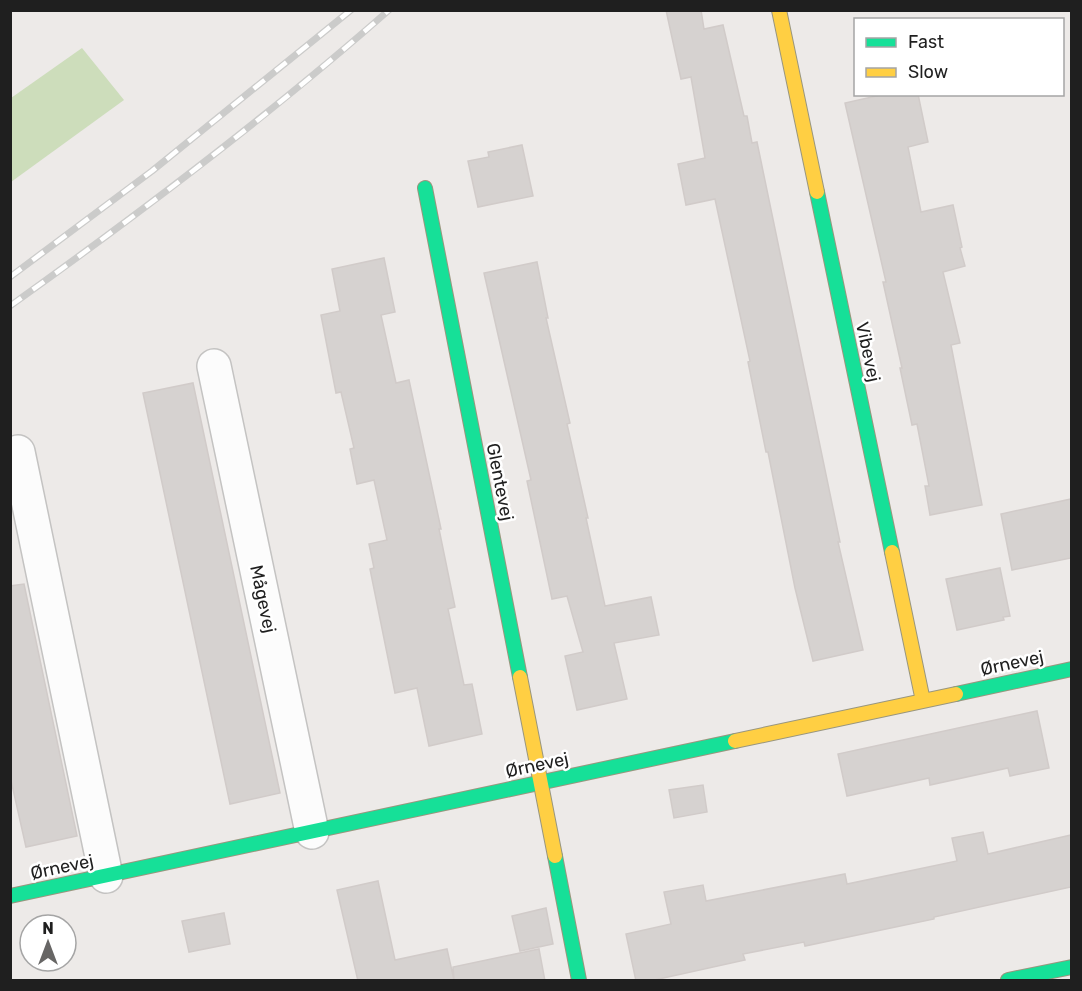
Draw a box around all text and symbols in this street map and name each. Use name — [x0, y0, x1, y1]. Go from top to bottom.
legend — [854, 18, 1064, 96]
text: Fast — [908, 31, 944, 53]
text: Slow — [908, 61, 948, 83]
street label: Vibevej — [851, 320, 885, 384]
street label: Glentevej — [482, 441, 518, 523]
street label: Mågevej — [245, 563, 281, 635]
street label: Ørnevej — [978, 646, 1046, 680]
street label: Ørnevej — [503, 748, 571, 782]
street label: Ørnevej — [28, 850, 96, 884]
north arrow — [18, 913, 78, 973]
text: N — [42, 919, 54, 938]

